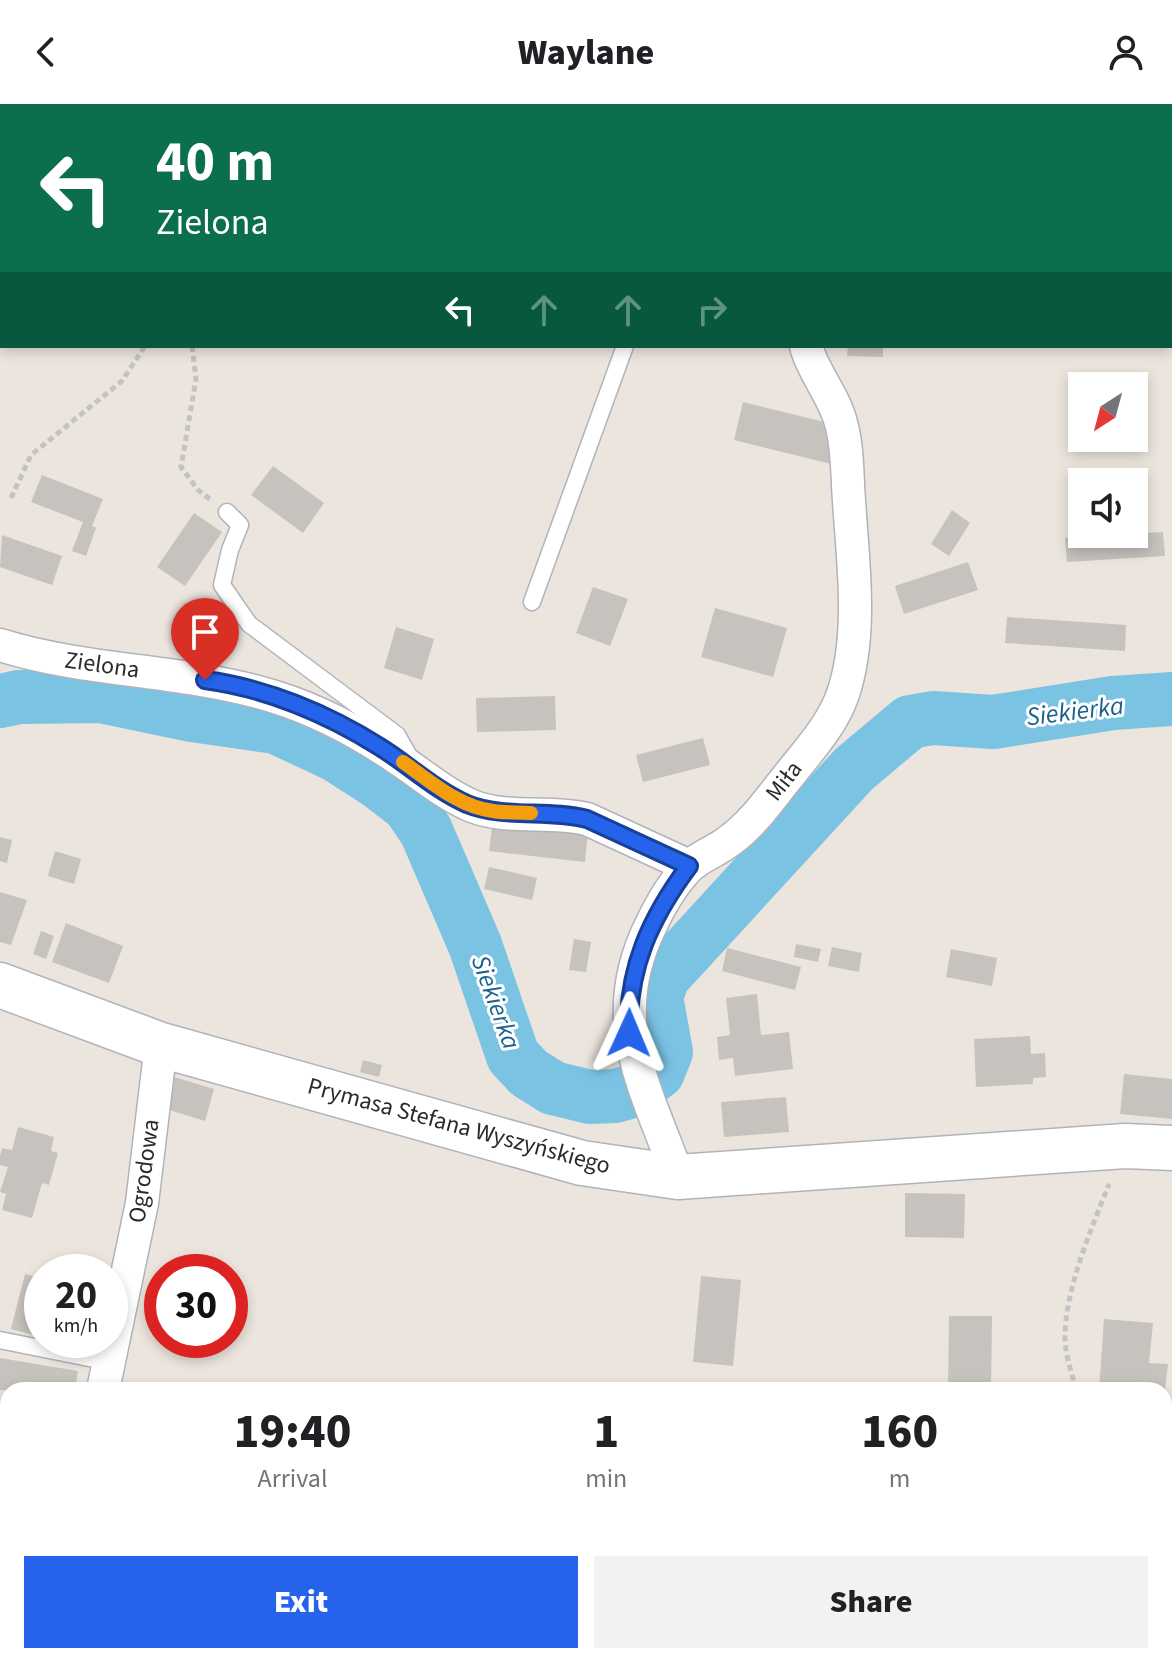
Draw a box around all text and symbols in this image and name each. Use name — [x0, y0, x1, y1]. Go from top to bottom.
text: Waylane — [518, 27, 654, 78]
icon: back — [24, 30, 68, 74]
icon: person — [1104, 30, 1148, 74]
text: 40 m — [156, 123, 274, 202]
icon: left — [24, 136, 128, 240]
text: Zielona — [156, 197, 269, 248]
icon: left — [438, 288, 482, 332]
icon: ahead — [522, 288, 566, 332]
icon: ahead — [606, 288, 650, 332]
icon: right — [690, 288, 734, 332]
north arrow — [1068, 372, 1148, 452]
map controls — [1068, 372, 1148, 548]
button: sound — [1068, 468, 1148, 548]
pin — [171, 598, 239, 680]
icon: arrive — [183, 610, 227, 654]
street label: Zielona — [62, 642, 142, 688]
water label: Siekierka — [1024, 687, 1126, 735]
street label: Miła — [757, 753, 811, 809]
water label: Siekierka — [462, 950, 530, 1054]
position arrow — [587, 991, 671, 1075]
street label: Prymasa Stefana Wyszyńskiego — [304, 1069, 614, 1183]
street label: Ogrodowa — [119, 1117, 169, 1225]
speed limit sign: 30 — [144, 1254, 248, 1358]
text: 20 — [55, 1267, 97, 1324]
text: km/h — [54, 1312, 98, 1340]
text: 19:40 — [234, 1398, 351, 1466]
text: 1 — [593, 1398, 619, 1466]
text: 160 — [861, 1398, 938, 1466]
text: Arrival — [258, 1460, 328, 1497]
text: min — [585, 1460, 627, 1497]
text: m — [889, 1460, 910, 1497]
button: Exit — [24, 1556, 578, 1648]
button: Share — [594, 1556, 1148, 1648]

